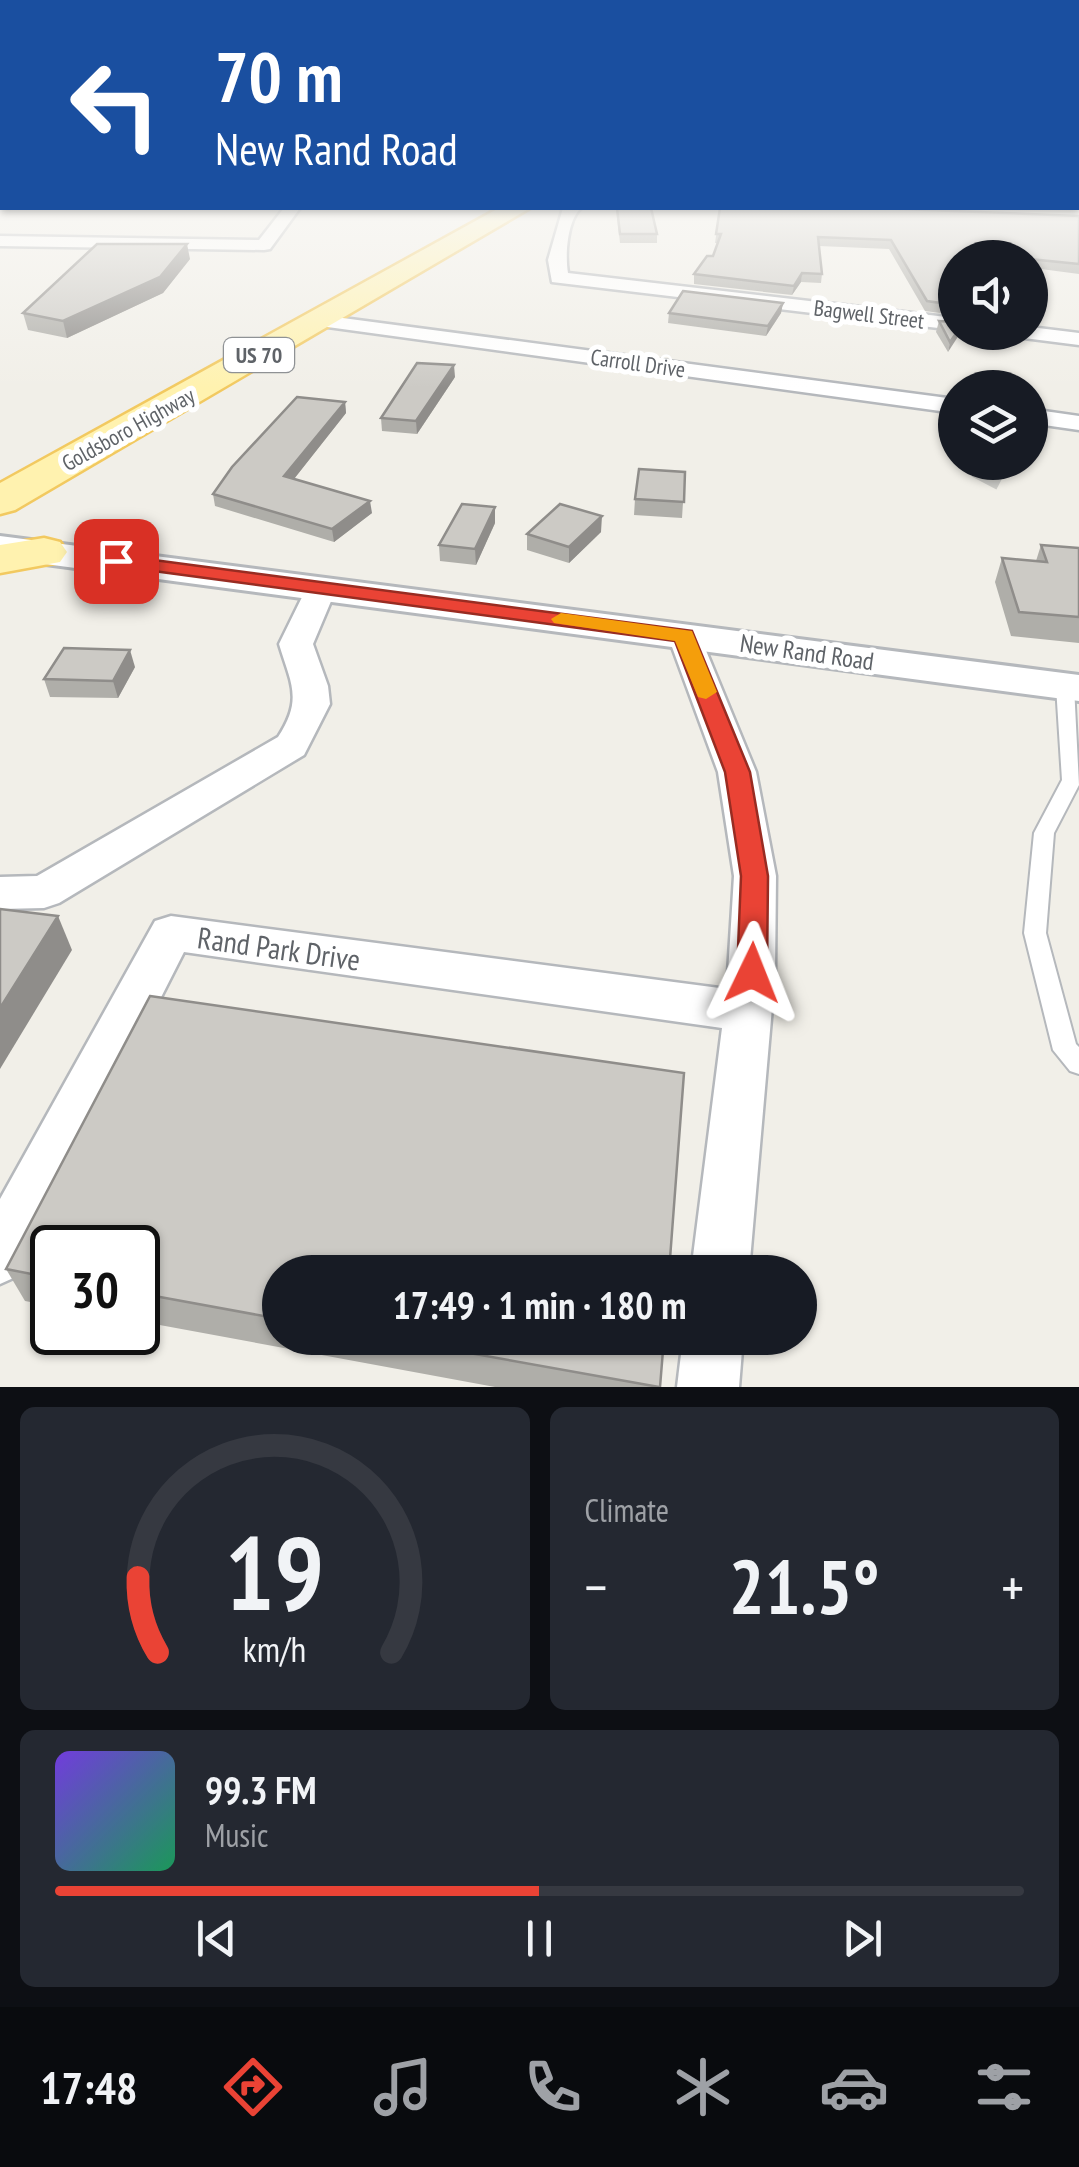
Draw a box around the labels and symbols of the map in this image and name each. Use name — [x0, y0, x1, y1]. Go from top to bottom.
street label: Bagwell Street — [812, 293, 926, 335]
road number: US 70 — [224, 338, 294, 372]
street label: Carroll Drive — [589, 343, 687, 383]
street label: Goldsboro Highway — [57, 381, 200, 477]
pin — [74, 519, 159, 604]
street label: New Rand Road — [738, 627, 876, 677]
street label: Rand Park Drive — [195, 917, 363, 979]
position arrow — [700, 921, 804, 1025]
speed limit sign: 30 — [30, 1225, 160, 1355]

